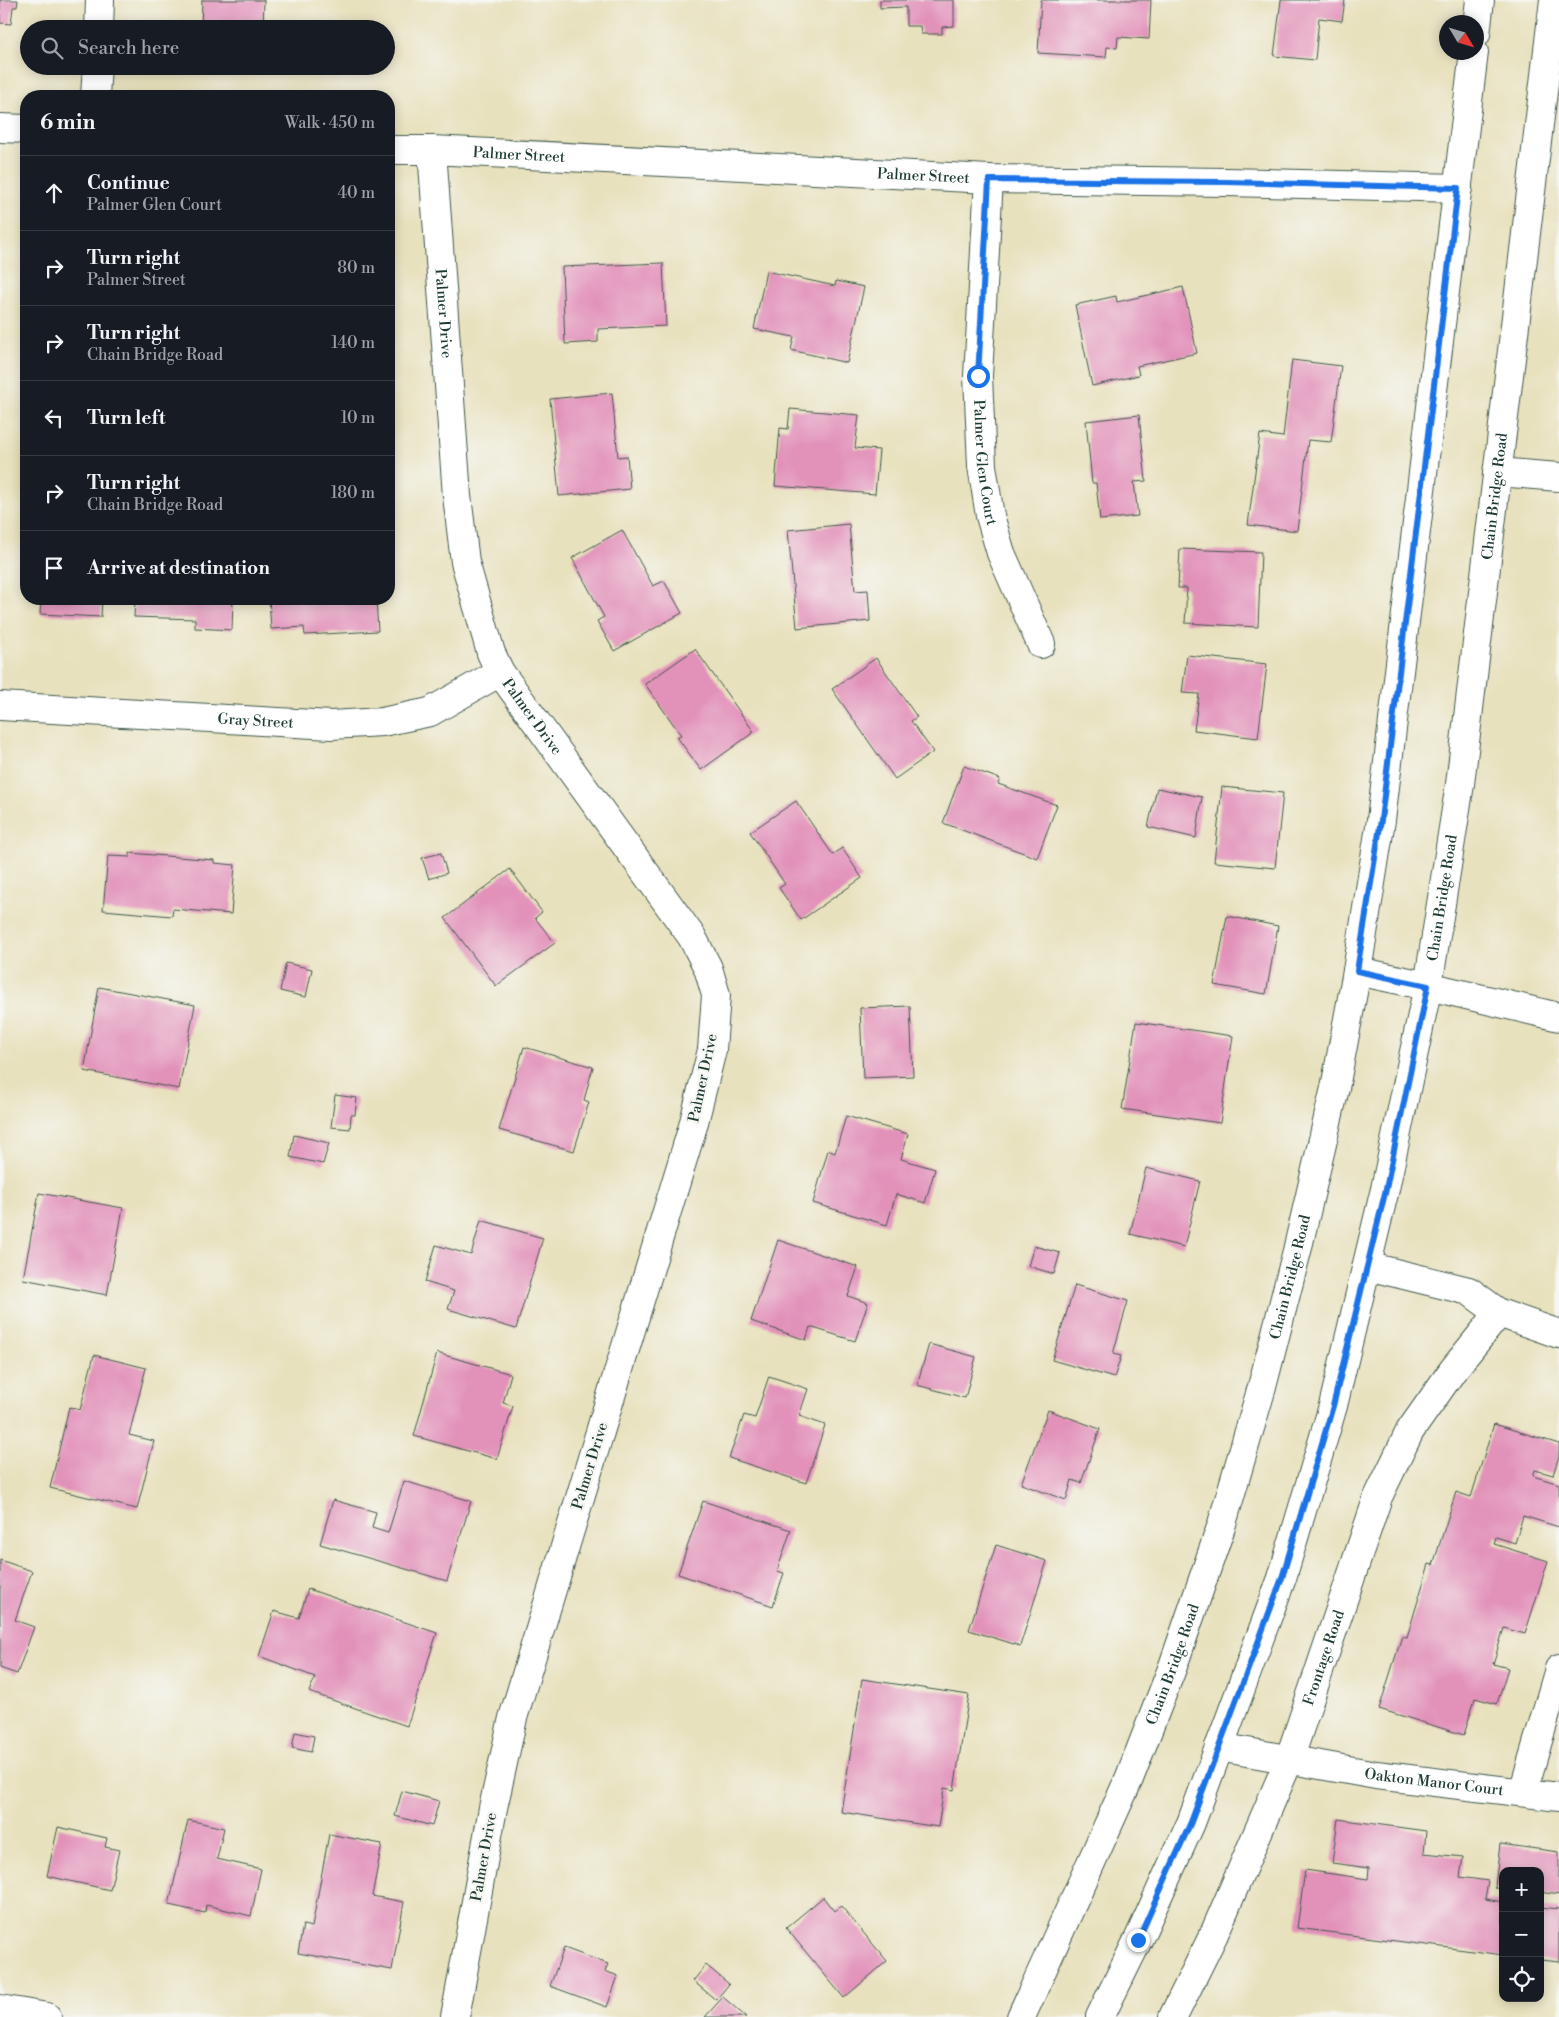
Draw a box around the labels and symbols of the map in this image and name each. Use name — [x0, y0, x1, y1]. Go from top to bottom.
north arrow — [1439, 15, 1484, 60]
street label: Palmer Street — [472, 143, 566, 166]
street label: Palmer Street — [877, 164, 971, 188]
street label: Palmer Drive — [431, 268, 457, 359]
route start — [967, 365, 990, 388]
street label: Palmer Glen Court — [970, 399, 1002, 528]
street label: Chain Bridge Road — [1477, 431, 1512, 561]
street label: Palmer Drive — [498, 674, 566, 759]
street label: Gray Street — [217, 709, 295, 732]
street label: Chain Bridge Road — [1423, 833, 1461, 962]
street label: Palmer Drive — [684, 1032, 722, 1124]
street label: Chain Bridge Road — [1265, 1212, 1315, 1341]
street label: Palmer Drive — [568, 1420, 612, 1512]
street label: Chain Bridge Road — [1141, 1601, 1203, 1728]
street label: Frontage Road — [1299, 1607, 1349, 1708]
street label: Oakton Manor Court — [1363, 1764, 1505, 1800]
street label: Palmer Drive — [467, 1811, 501, 1903]
route end — [1127, 1929, 1150, 1952]

